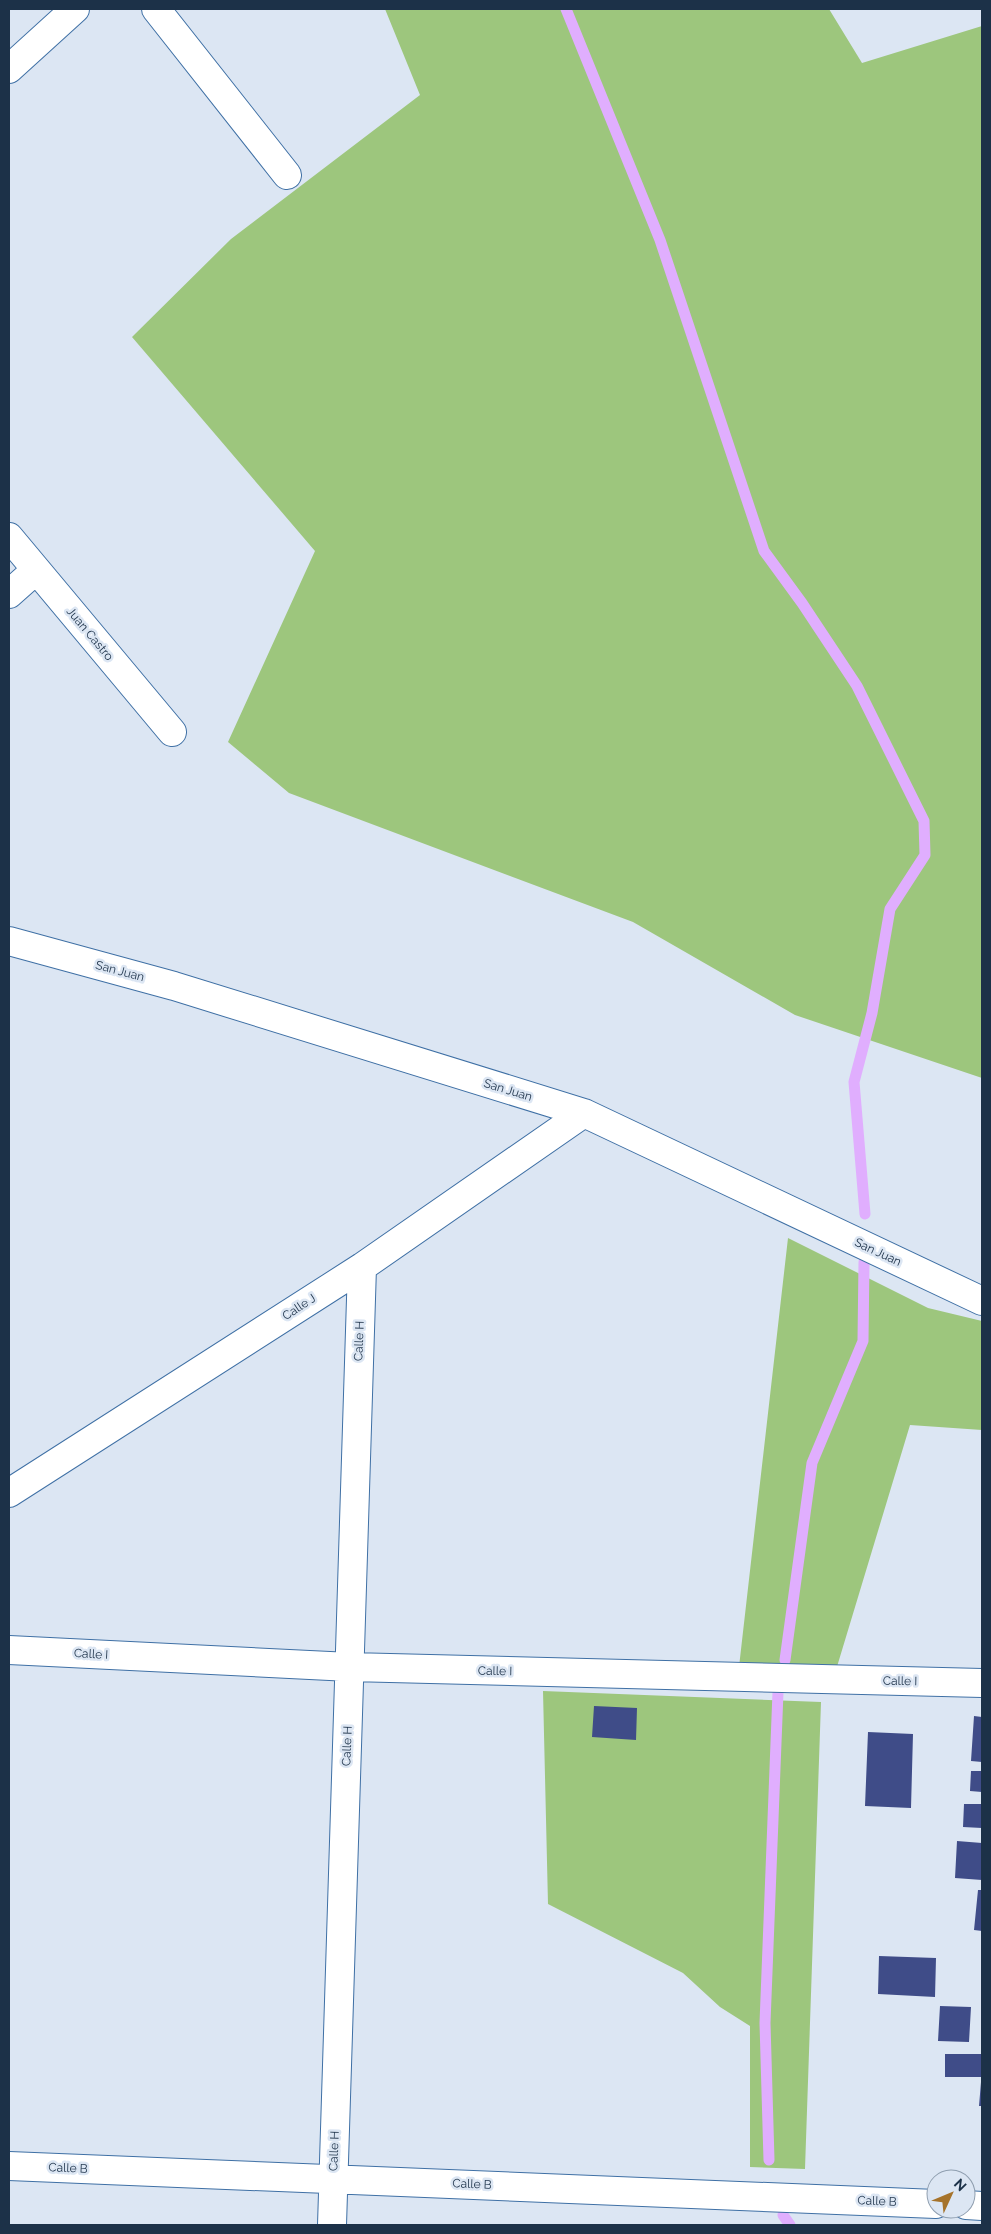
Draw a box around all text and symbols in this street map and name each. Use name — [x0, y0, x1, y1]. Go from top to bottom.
street label: Juan Castro — [64, 605, 116, 663]
street label: San Juan — [94, 958, 146, 984]
street label: San Juan — [482, 1076, 534, 1104]
street label: San Juan — [852, 1235, 904, 1269]
street label: Calle J — [280, 1291, 318, 1323]
street label: Calle H — [351, 1321, 367, 1361]
street label: Calle I — [73, 1646, 109, 1662]
street label: Calle I — [478, 1664, 512, 1678]
street label: Calle I — [883, 1674, 917, 1688]
street label: Calle H — [339, 1726, 355, 1766]
street label: Calle H — [326, 2131, 342, 2171]
street label: Calle B — [48, 2160, 88, 2176]
north arrow — [926, 2169, 976, 2219]
street label: Calle B — [452, 2176, 492, 2192]
text: N — [951, 2176, 970, 2194]
street label: Calle B — [857, 2193, 897, 2209]

